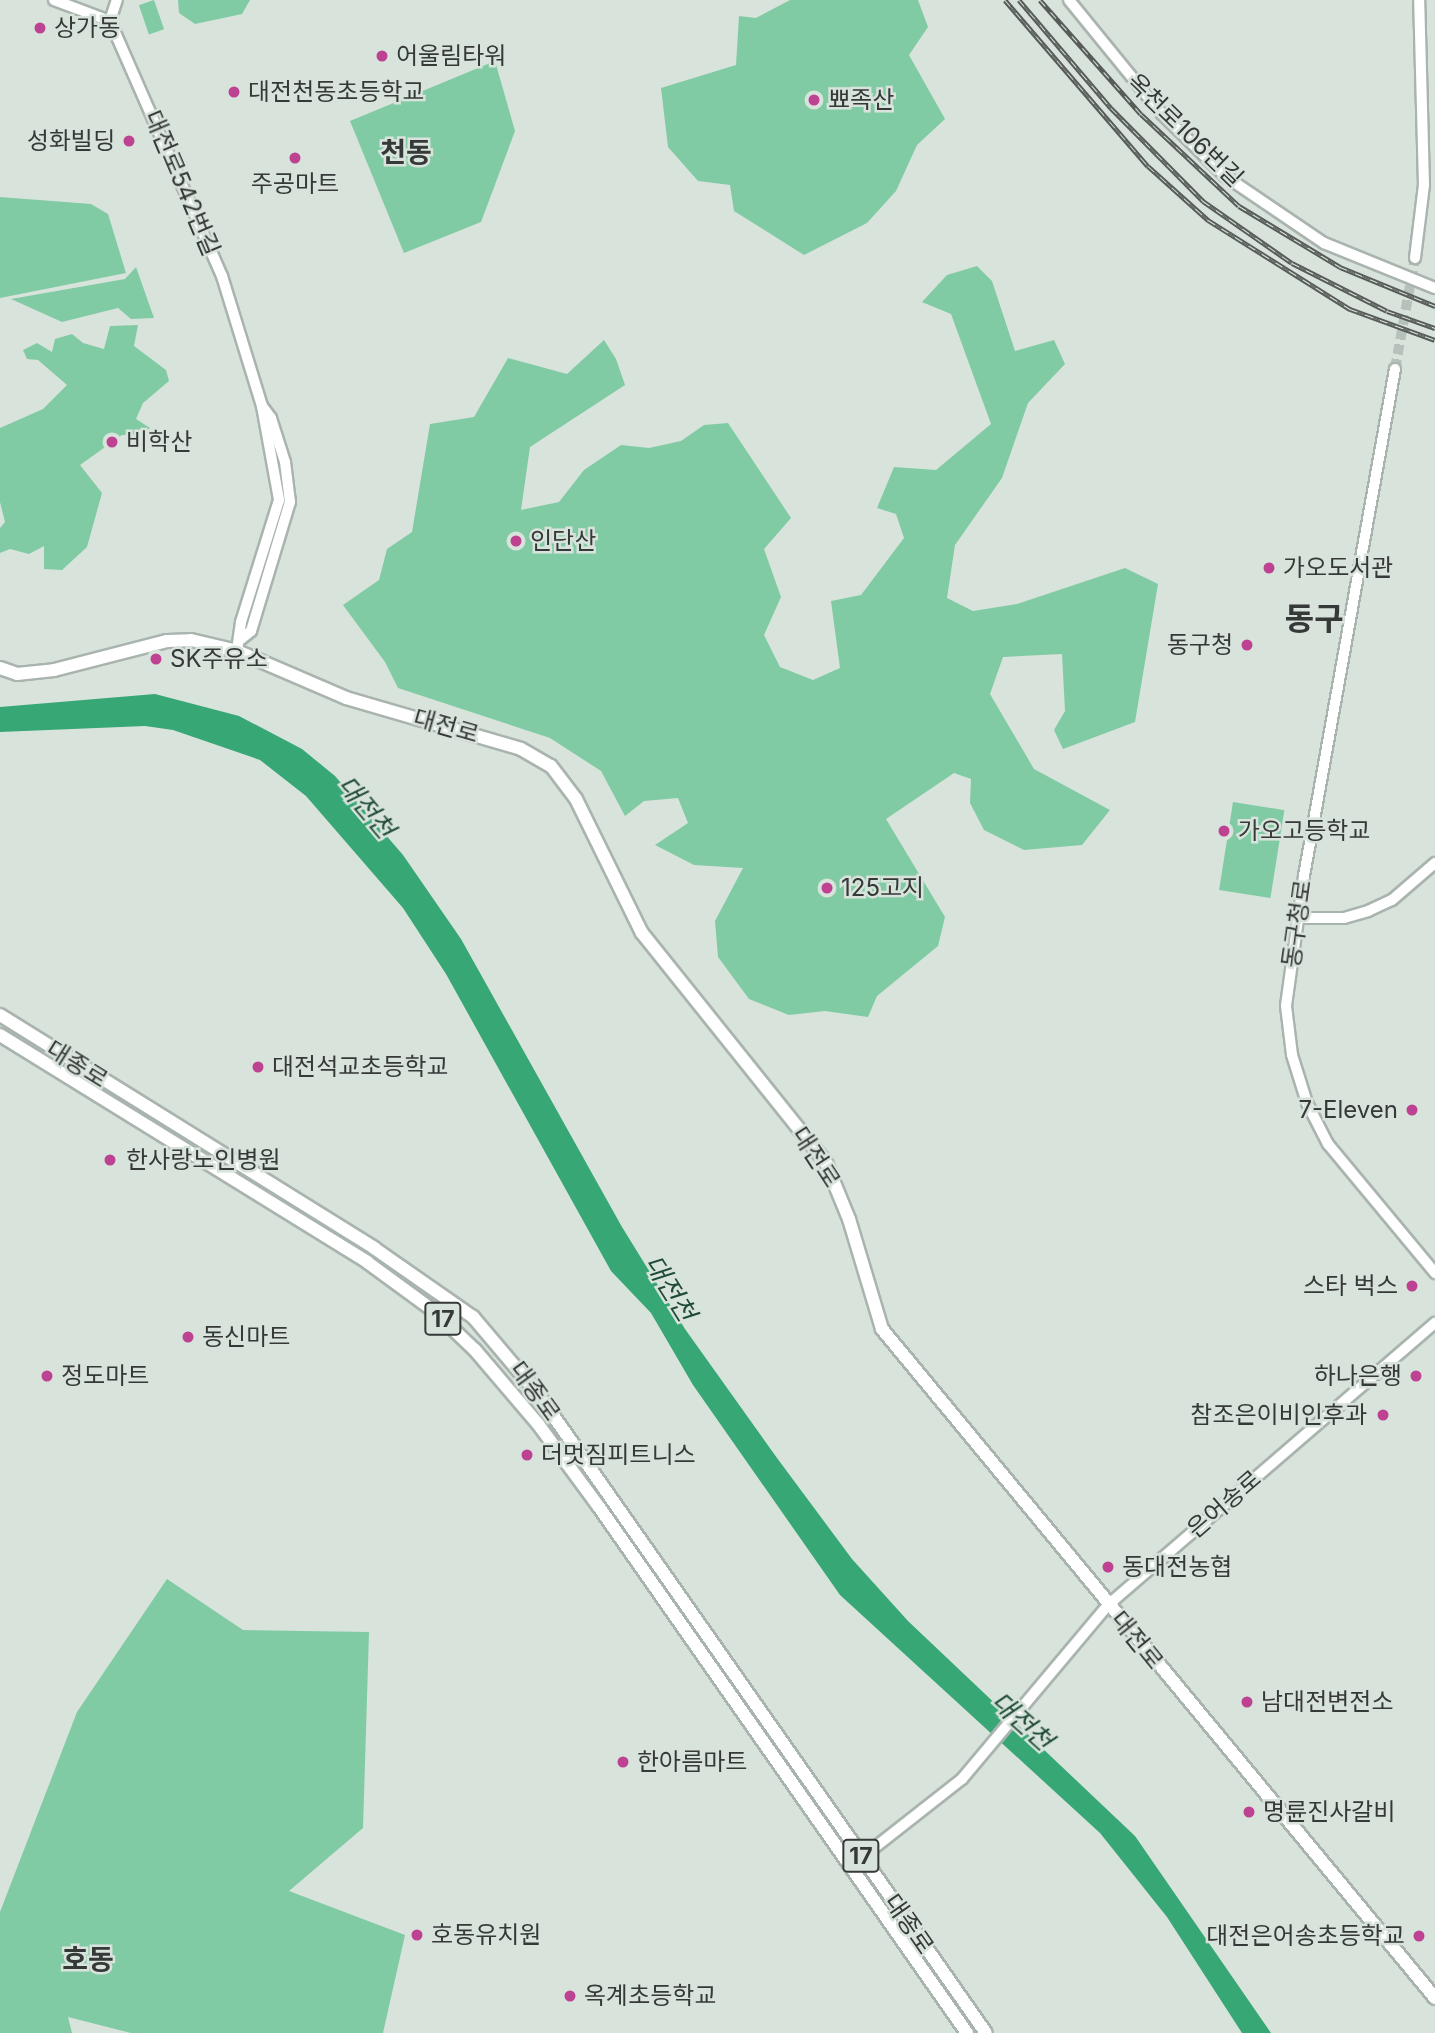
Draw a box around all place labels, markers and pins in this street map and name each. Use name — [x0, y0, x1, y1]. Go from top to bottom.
place label: 상가동 — [54, 14, 120, 42]
marker: 상가동 — [32, 20, 48, 36]
place label: 어울림타워 — [396, 42, 506, 70]
marker: 어울림타워 — [374, 48, 390, 64]
place label: 대전천동초등학교 — [248, 78, 425, 106]
marker: 대전천동초등학교 — [226, 84, 242, 100]
place label: 뾰족산 — [828, 86, 894, 114]
marker: 뾰족산 — [806, 92, 822, 108]
place label: 성화빌딩 — [27, 127, 115, 155]
marker: 성화빌딩 — [121, 133, 137, 149]
marker: 주공마트 — [287, 150, 303, 166]
place label: 주공마트 — [251, 170, 339, 198]
place label: 비학산 — [126, 428, 192, 456]
marker: 비학산 — [104, 434, 120, 450]
place label: 인단산 — [530, 527, 596, 555]
marker: 인단산 — [508, 533, 524, 549]
place label: 가오도서관 — [1283, 554, 1393, 582]
marker: 가오도서관 — [1261, 560, 1277, 576]
place label: 동구청 — [1167, 631, 1233, 659]
marker: 동구청 — [1239, 637, 1255, 653]
place label: SK주유소 — [170, 645, 268, 673]
marker: SK주유소 — [148, 651, 164, 667]
place label: 가오고등학교 — [1238, 817, 1370, 845]
marker: 가오고등학교 — [1216, 823, 1232, 839]
place label: 125고지 — [841, 874, 924, 902]
marker: 125고지 — [819, 880, 835, 896]
place label: 대전석교초등학교 — [272, 1053, 449, 1081]
marker: 대전석교초등학교 — [250, 1059, 266, 1075]
place label: 7-Eleven — [1298, 1096, 1398, 1124]
marker: 7-Eleven — [1404, 1102, 1420, 1118]
place label: 한사랑노인병원 — [126, 1146, 281, 1174]
marker: 한사랑노인병원 — [100, 1150, 120, 1170]
place label: 스타 벅스 — [1303, 1272, 1398, 1300]
marker: 스타 벅스 — [1404, 1278, 1420, 1294]
place label: 동신마트 — [202, 1323, 290, 1351]
marker: 동신마트 — [180, 1329, 196, 1345]
place label: 정도마트 — [61, 1362, 149, 1390]
place label: 하나은행 — [1314, 1362, 1402, 1390]
marker: 정도마트 — [39, 1368, 55, 1384]
marker: 하나은행 — [1408, 1368, 1424, 1384]
place label: 참조은이비인후과 — [1190, 1401, 1367, 1429]
marker: 참조은이비인후과 — [1373, 1405, 1393, 1425]
place label: 더멋짐피트니스 — [541, 1441, 696, 1469]
marker: 더멋짐피트니스 — [519, 1447, 535, 1463]
place label: 동대전농협 — [1122, 1553, 1232, 1581]
marker: 동대전농협 — [1100, 1559, 1116, 1575]
place label: 남대전변전소 — [1261, 1688, 1393, 1716]
marker: 남대전변전소 — [1239, 1694, 1255, 1710]
place label: 한아름마트 — [637, 1748, 747, 1776]
marker: 한아름마트 — [615, 1754, 631, 1770]
place label: 명륜진사갈비 — [1263, 1798, 1395, 1826]
marker: 명륜진사갈비 — [1241, 1804, 1257, 1820]
place label: 호동유치원 — [431, 1921, 541, 1949]
place label: 대전은어송초등학교 — [1206, 1922, 1405, 1950]
marker: 호동유치원 — [409, 1927, 425, 1943]
marker: 대전은어송초등학교 — [1411, 1928, 1427, 1944]
place label: 옥계초등학교 — [584, 1982, 716, 2010]
marker: 옥계초등학교 — [562, 1988, 578, 2004]

